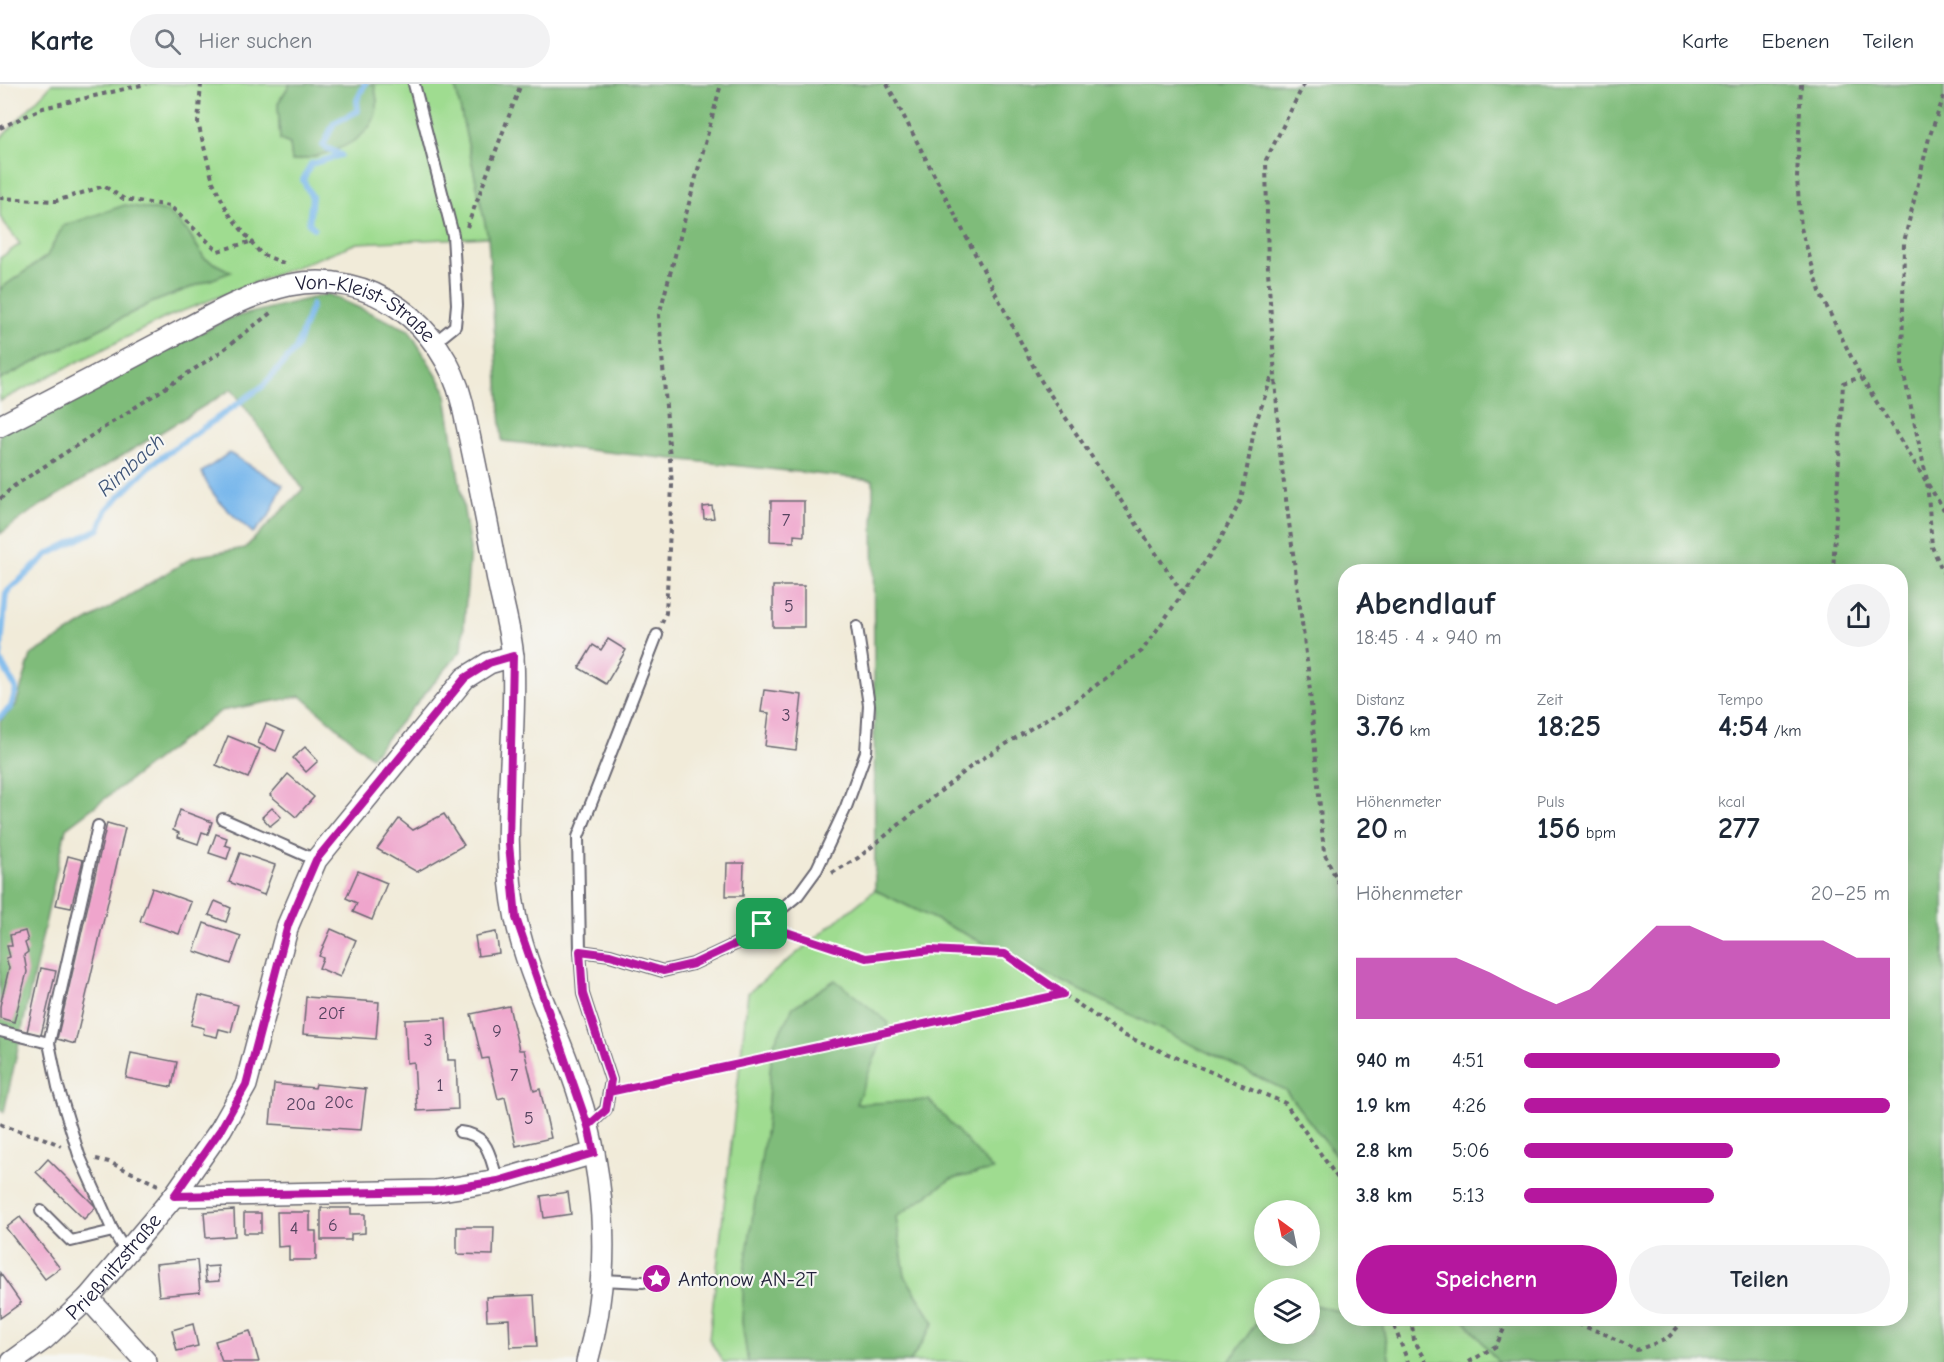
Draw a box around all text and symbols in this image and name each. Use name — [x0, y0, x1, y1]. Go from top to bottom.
search box — [130, 14, 550, 68]
text: Karte — [30, 25, 94, 57]
icon: search — [151, 25, 184, 58]
text: Hier suchen — [199, 28, 313, 54]
text: Karte — [1682, 29, 1729, 53]
text: Ebenen — [1762, 29, 1830, 53]
text: Teilen — [1863, 29, 1914, 53]
street label: Von-Kleist-Straße — [294, 270, 441, 347]
water label: Rimbach — [92, 428, 170, 502]
house number: 7 — [782, 510, 791, 531]
text: Abendlauf — [1356, 584, 1495, 622]
button: share — [1827, 584, 1890, 647]
house number: 5 — [784, 596, 794, 617]
text: 18:45 · 4 × 940 m — [1356, 626, 1502, 649]
text: Distanz — [1356, 691, 1405, 709]
text: Zeit — [1537, 691, 1563, 709]
text: Tempo — [1718, 691, 1763, 709]
house number: 3 — [781, 705, 791, 726]
text: 3.76 — [1356, 709, 1404, 744]
text: 18:25 — [1537, 709, 1601, 744]
text: 4:54 — [1718, 709, 1768, 744]
text: km — [1404, 722, 1430, 740]
text: /km — [1768, 722, 1802, 740]
text: Höhenmeter — [1356, 793, 1441, 811]
text: Puls — [1537, 793, 1564, 811]
text: kcal — [1718, 793, 1745, 811]
text: 20 — [1356, 811, 1388, 846]
text: 156 — [1537, 811, 1580, 846]
text: 277 — [1718, 811, 1760, 846]
text: m — [1388, 824, 1407, 842]
text: bpm — [1580, 824, 1616, 842]
text: Höhenmeter — [1356, 882, 1463, 905]
text: 20–25 m — [1811, 882, 1890, 905]
pin — [736, 898, 787, 949]
icon: arrive — [745, 907, 778, 940]
house number: 20f — [318, 1003, 345, 1024]
house number: 9 — [492, 1021, 502, 1042]
house number: 3 — [423, 1030, 433, 1051]
text: 940 m — [1356, 1049, 1410, 1072]
text: 4:51 — [1452, 1049, 1484, 1072]
house number: 7 — [510, 1065, 519, 1086]
house number: 1 — [436, 1075, 444, 1096]
house number: 20c — [324, 1092, 354, 1113]
house number: 20a — [286, 1094, 316, 1115]
text: 1.9 km — [1356, 1094, 1411, 1117]
text: 4:26 — [1452, 1094, 1487, 1117]
house number: 5 — [524, 1108, 534, 1129]
text: 2.8 km — [1356, 1139, 1413, 1162]
text: 5:06 — [1452, 1139, 1489, 1162]
text: 3.8 km — [1356, 1184, 1413, 1207]
text: 5:13 — [1452, 1184, 1485, 1207]
north arrow — [1254, 1200, 1320, 1266]
map controls — [1254, 1200, 1320, 1344]
street label: Prießnitzstraße — [61, 1208, 166, 1325]
house number: 6 — [328, 1215, 338, 1236]
house number: 4 — [290, 1218, 298, 1239]
button: Speichern — [1356, 1245, 1617, 1314]
button: Teilen — [1629, 1245, 1890, 1314]
place icon: Antonow AN-2T — [641, 1263, 673, 1295]
place label: Antonow AN-2T — [678, 1267, 817, 1291]
button: layers — [1254, 1278, 1320, 1344]

